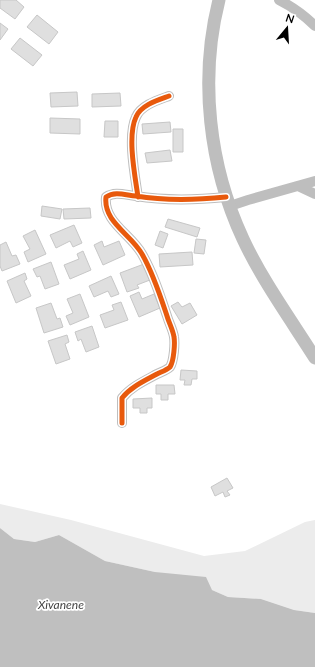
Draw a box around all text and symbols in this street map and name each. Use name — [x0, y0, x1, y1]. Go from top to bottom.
north arrow — [267, 8, 307, 48]
text: N — [284, 11, 296, 26]
water label: Xivanene — [37, 597, 84, 612]

